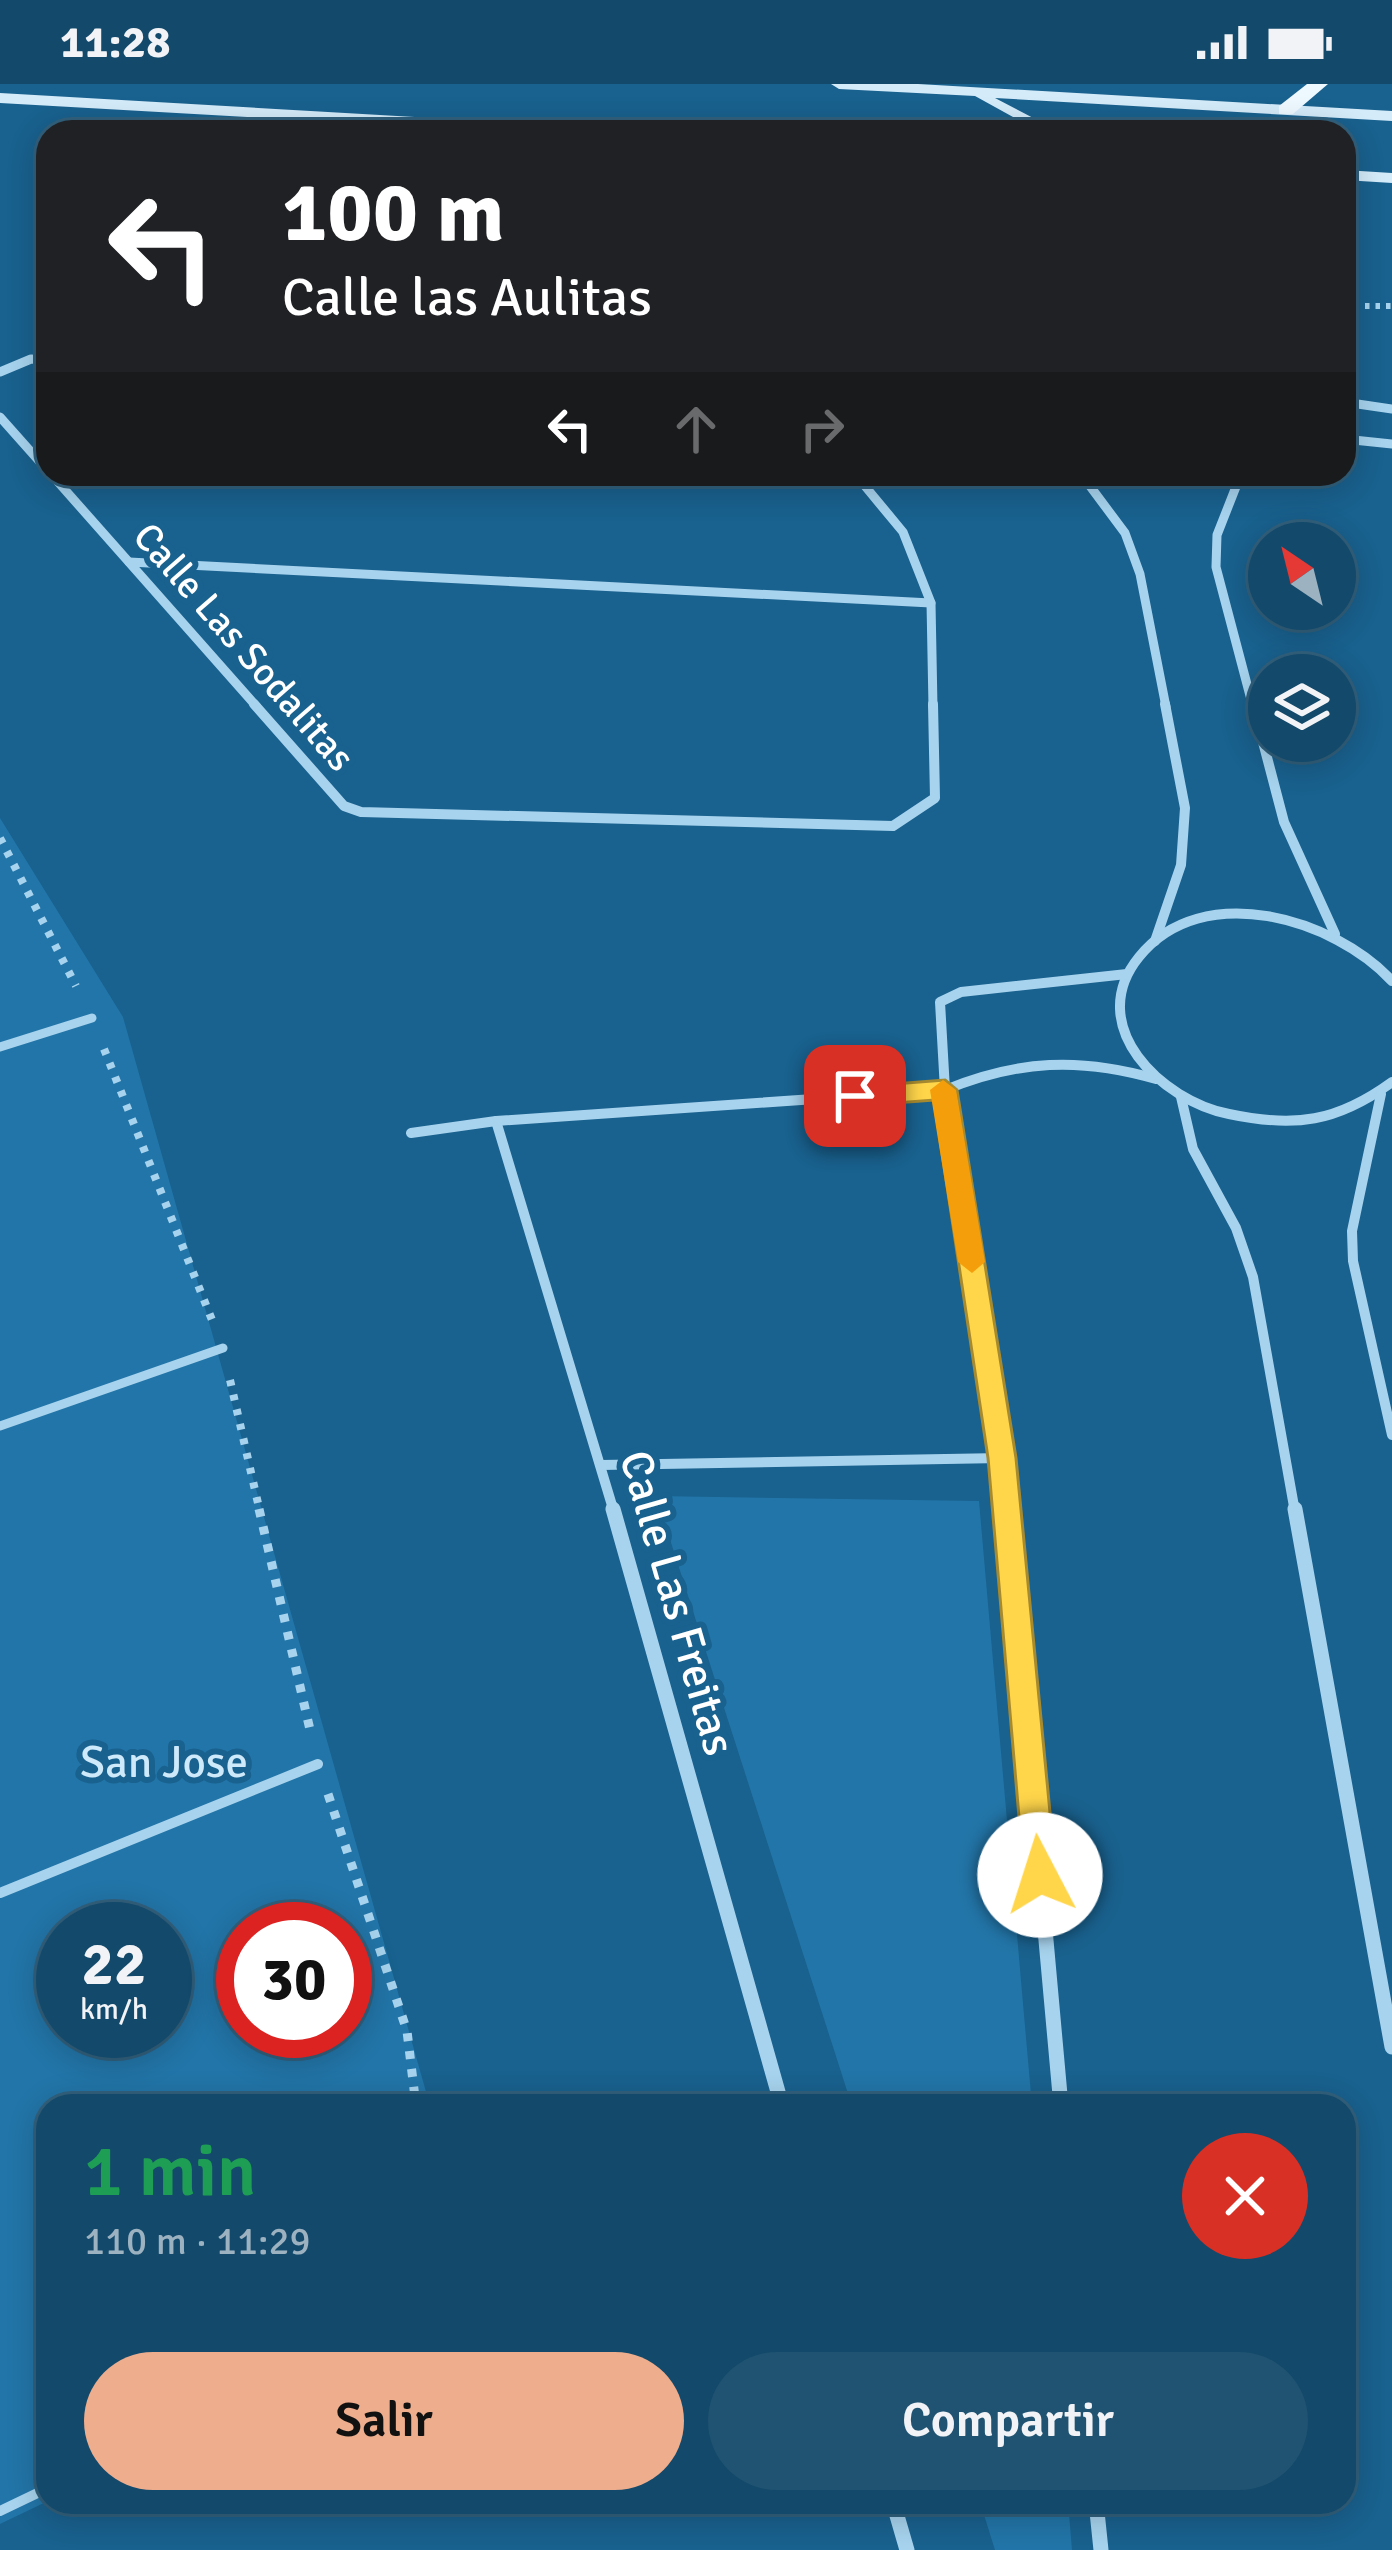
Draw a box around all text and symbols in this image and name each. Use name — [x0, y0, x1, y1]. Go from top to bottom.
text: 11:28 — [60, 15, 170, 70]
text: 100 m — [282, 161, 504, 265]
icon: left — [84, 168, 240, 324]
text: Calle las Aulitas — [282, 264, 652, 331]
icon: left — [537, 396, 603, 462]
icon: ahead — [663, 396, 729, 462]
icon: right — [789, 396, 855, 462]
street label: Calle Las Sodalitas — [123, 513, 365, 781]
north arrow — [1248, 522, 1356, 630]
map controls — [1248, 522, 1356, 762]
button: layers — [1248, 654, 1356, 762]
pin — [804, 1045, 906, 1147]
icon: arrive — [822, 1063, 888, 1129]
street label: Calle Las Freitas — [607, 1445, 747, 1761]
park label: San Jose — [80, 1735, 248, 1790]
position arrow — [977, 1812, 1103, 1938]
speed limit sign: 30 — [216, 1902, 372, 2058]
text: 22 — [82, 1928, 146, 2002]
text: km/h — [80, 1991, 148, 2028]
text: 1 min — [84, 2127, 256, 2216]
button: close — [1182, 2133, 1308, 2259]
text: 110 m · 11:29 — [84, 2217, 311, 2265]
button: Salir — [84, 2352, 684, 2490]
button: Compartir — [708, 2352, 1308, 2490]

